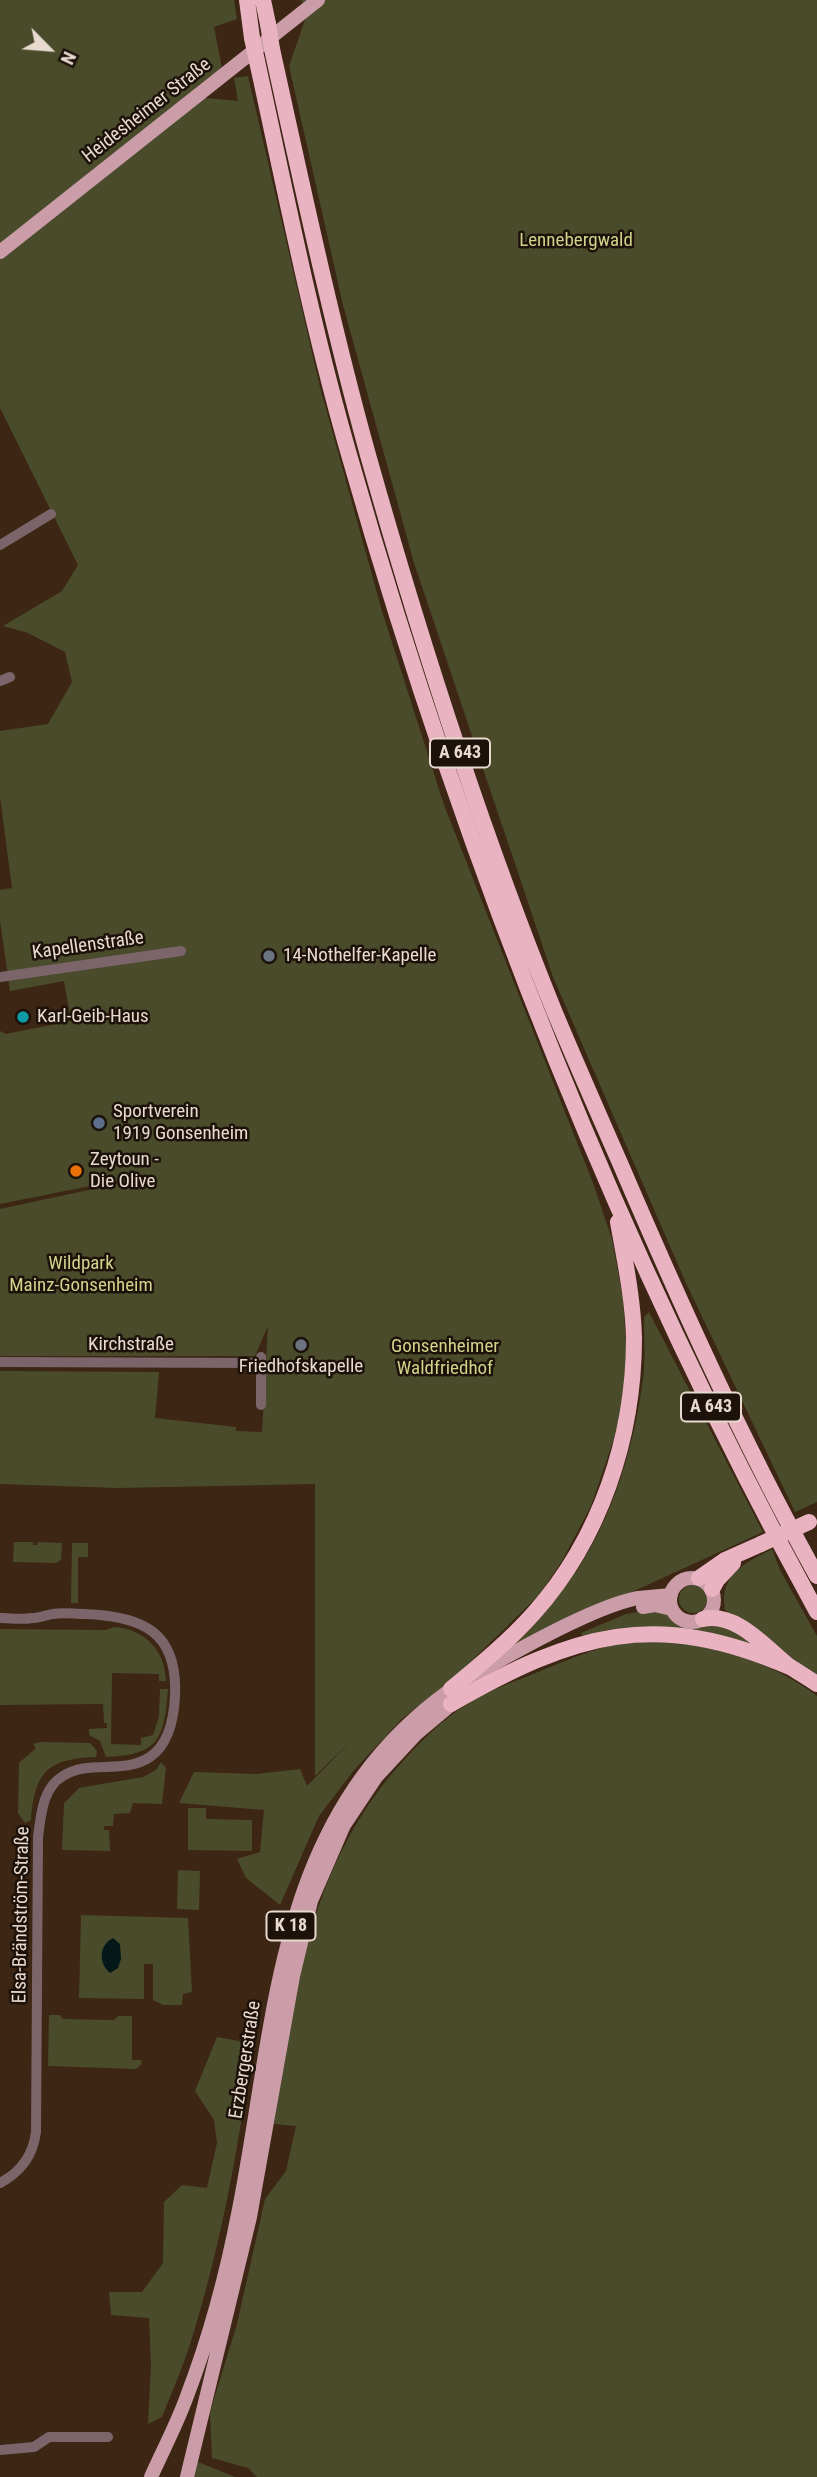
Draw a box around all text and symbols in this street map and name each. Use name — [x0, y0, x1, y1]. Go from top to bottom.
north arrow — [14, 14, 84, 84]
text: N — [56, 48, 81, 68]
street label: Heidesheimer Straße — [78, 54, 216, 168]
park label: Lennebergwald — [519, 230, 633, 252]
road number: A 643 — [430, 738, 490, 768]
street label: Kapellenstraße — [31, 927, 145, 965]
place label: 14-Nothelfer-Kapelle — [283, 945, 436, 967]
marker: 14-Nothelfer-Kapelle — [261, 948, 277, 964]
place label: Karl-Geib-Haus — [37, 1006, 149, 1028]
marker: Karl-Geib-Haus — [15, 1009, 31, 1025]
place label: Sportverein 1919 Gonsenheim — [113, 1101, 248, 1145]
marker: Sportverein 1919 Gonsenheim — [91, 1115, 107, 1131]
place label: Zeytoun - Die Olive — [90, 1149, 159, 1193]
marker: Zeytoun - Die Olive — [68, 1163, 84, 1179]
park label: Wildpark Mainz-Gonsenheim — [9, 1253, 153, 1297]
street label: Kirchstraße — [88, 1334, 174, 1356]
park label: Gonsenheimer Waldfriedhof — [391, 1336, 499, 1380]
marker: Friedhofskapelle — [293, 1337, 309, 1353]
place label: Friedhofskapelle — [239, 1356, 363, 1378]
road number: A 643 — [681, 1392, 741, 1422]
street label: Elsa-Brändström-Straße — [9, 1826, 35, 2004]
road number: K 18 — [266, 1912, 316, 1940]
street label: Erzbergerstraße — [225, 1999, 267, 2121]

